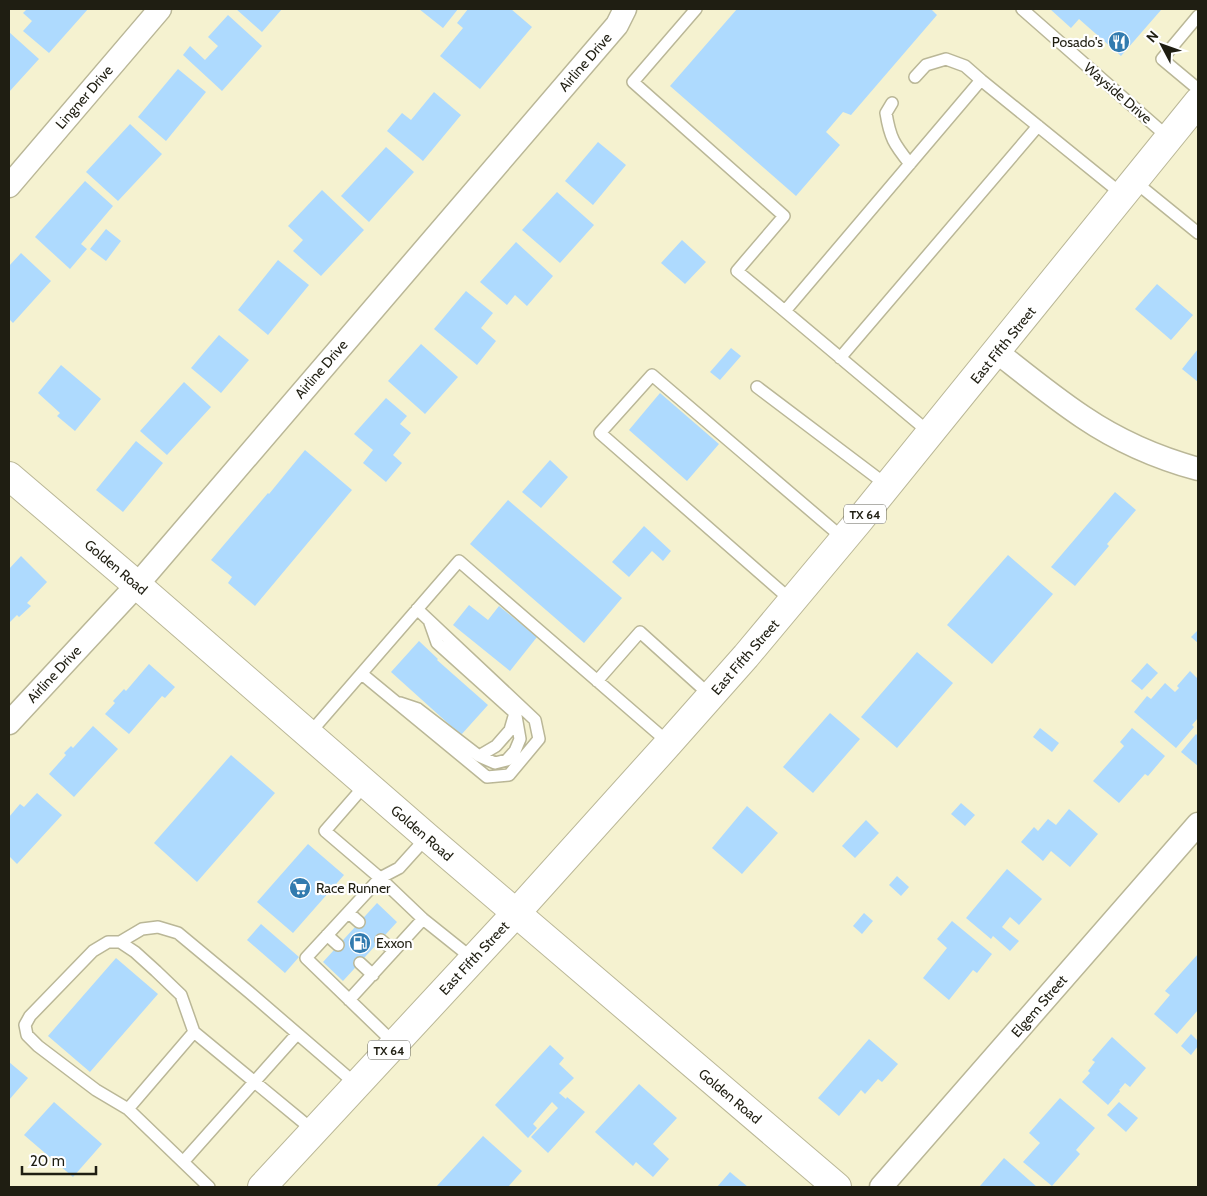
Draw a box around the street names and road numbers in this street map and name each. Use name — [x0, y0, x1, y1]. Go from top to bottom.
street label: Airline Drive — [555, 29, 615, 95]
street label: Wayside Drive — [1080, 59, 1156, 127]
street label: Lingner Drive — [51, 61, 117, 133]
street label: East Fifth Street — [966, 302, 1040, 387]
street label: Airline Drive — [291, 336, 351, 402]
road number: TX 64 — [844, 504, 886, 524]
street label: Golden Road — [81, 535, 151, 599]
street label: East Fifth Street — [707, 615, 783, 699]
street label: Airline Drive — [23, 642, 85, 706]
street label: Golden Road — [387, 801, 457, 865]
street label: East Fifth Street — [435, 917, 513, 999]
street label: Elgem Street — [1007, 971, 1071, 1041]
road number: TX 64 — [368, 1040, 410, 1060]
street label: Golden Road — [695, 1064, 765, 1128]

